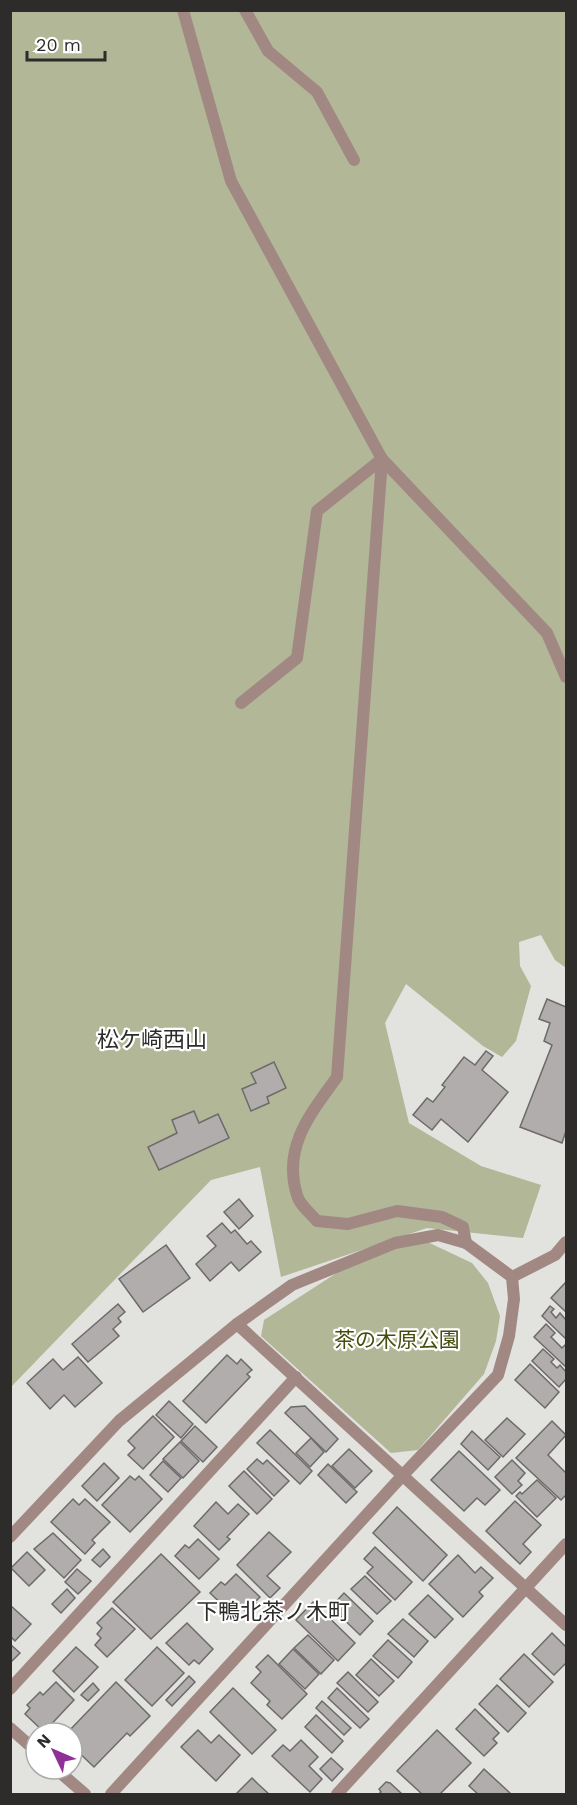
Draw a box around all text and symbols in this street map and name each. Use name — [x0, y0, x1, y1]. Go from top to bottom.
scale bar — [27, 24, 105, 62]
text: 20 m — [36, 34, 81, 55]
district label: 松ケ崎西山 — [97, 1027, 207, 1052]
park label: 茶の木原公園 — [334, 1327, 460, 1352]
district label: 下鴨北茶ノ木町 — [196, 1599, 350, 1624]
north arrow — [24, 1721, 84, 1781]
text: N — [33, 1730, 55, 1752]

